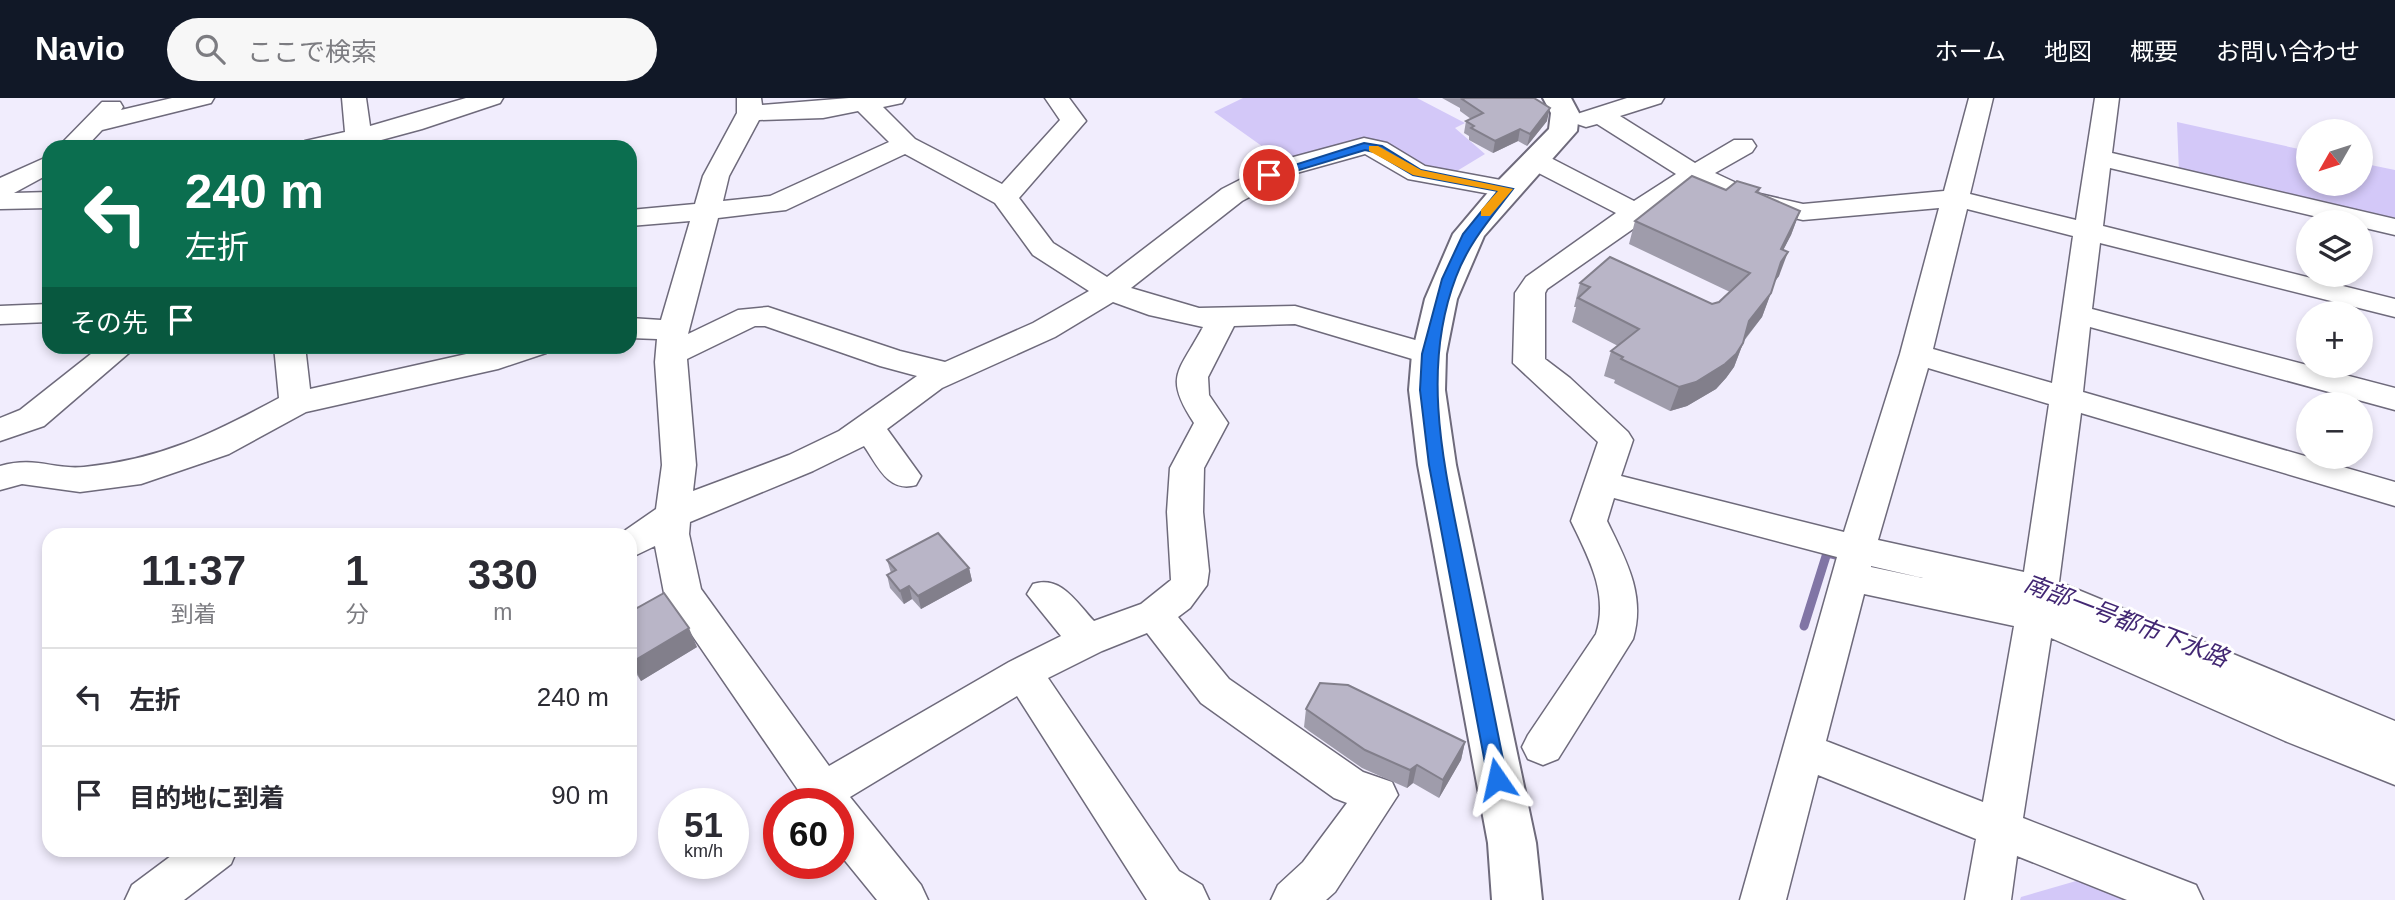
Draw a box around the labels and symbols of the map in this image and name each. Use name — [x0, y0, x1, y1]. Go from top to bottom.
north arrow — [2296, 119, 2373, 196]
pin — [1239, 145, 1299, 205]
water label: 南部一号都市下水路 — [2021, 569, 2234, 673]
position arrow — [1460, 742, 1534, 816]
speed limit sign: 60 — [763, 788, 854, 879]

